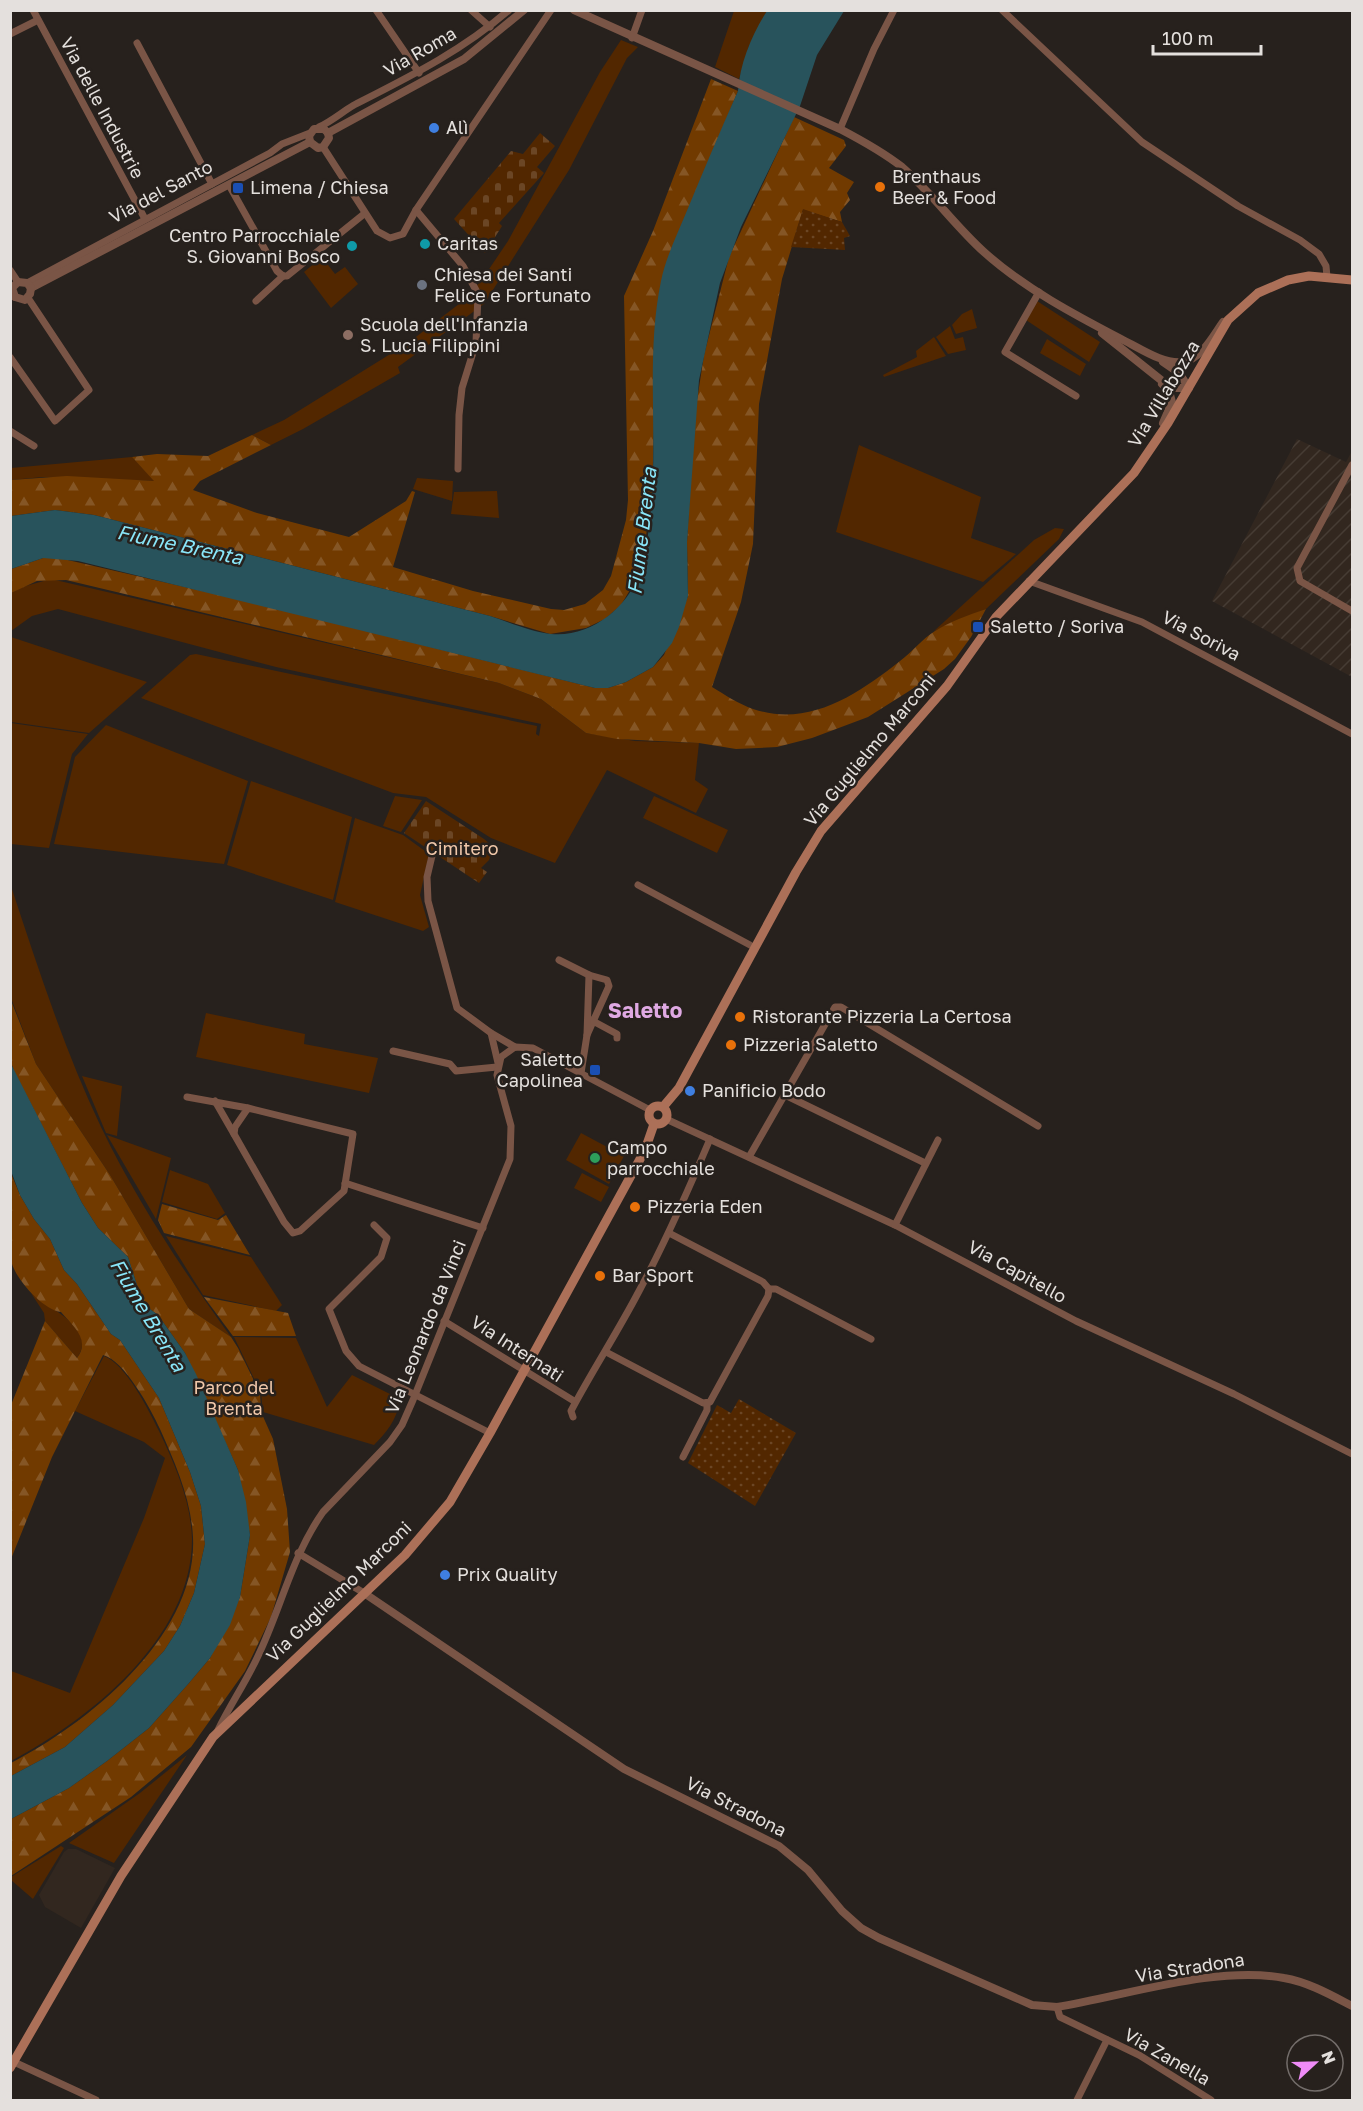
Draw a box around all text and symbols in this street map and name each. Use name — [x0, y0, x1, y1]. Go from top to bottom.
scale bar — [1153, 18, 1261, 56]
street label: Via Roma — [379, 21, 460, 81]
text: 100 m — [1162, 27, 1213, 49]
street label: Via delle Industrie — [56, 33, 149, 182]
place label: Alì — [446, 116, 468, 138]
marker: Alì — [427, 121, 441, 135]
street label: Via del Santo — [105, 155, 216, 228]
place label: Brenthaus Beer & Food — [892, 165, 996, 208]
place label: Limena / Chiesa — [250, 176, 389, 198]
marker: Brenthaus Beer & Food — [873, 180, 887, 194]
marker: Limena / Chiesa — [231, 181, 245, 195]
place label: Centro Parrocchiale S. Giovanni Bosco — [169, 224, 340, 267]
place label: Caritas — [437, 232, 498, 254]
marker: Caritas — [418, 237, 432, 251]
marker: Centro Parrocchiale S. Giovanni Bosco — [345, 239, 359, 253]
place label: Chiesa dei Santi Felice e Fortunato — [434, 263, 591, 306]
marker: Chiesa dei Santi Felice e Fortunato — [415, 278, 429, 292]
place label: Scuola dell'Infanzia S. Lucia Filippini — [360, 313, 528, 356]
marker: Scuola dell'Infanzia S. Lucia Filippini — [341, 328, 355, 342]
street label: Via Villabozza — [1123, 336, 1204, 451]
water label: Fiume Brenta — [621, 465, 661, 596]
water label: Fiume Brenta — [115, 519, 246, 569]
street label: Via Soriva — [1159, 605, 1244, 665]
place label: Saletto / Soriva — [990, 615, 1124, 637]
marker: Saletto / Soriva — [971, 620, 985, 634]
street label: Via Guglielmo Marconi — [799, 668, 940, 830]
park label: Cimitero — [425, 837, 499, 859]
district label: Saletto — [608, 997, 682, 1023]
place label: Ristorante Pizzeria La Certosa — [752, 1005, 1012, 1027]
marker: Ristorante Pizzeria La Certosa — [733, 1010, 747, 1024]
place label: Pizzeria Saletto — [743, 1033, 878, 1055]
marker: Pizzeria Saletto — [724, 1038, 738, 1052]
place label: Saletto Capolinea — [496, 1048, 583, 1091]
marker: Saletto Capolinea — [588, 1063, 602, 1077]
place label: Panificio Bodo — [702, 1079, 826, 1101]
marker: Panificio Bodo — [683, 1084, 697, 1098]
place label: Campo parrocchiale — [607, 1136, 715, 1179]
marker: Campo parrocchiale — [588, 1151, 602, 1165]
place label: Pizzeria Eden — [647, 1195, 763, 1217]
marker: Pizzeria Eden — [628, 1200, 642, 1214]
street label: Via Capitello — [964, 1235, 1071, 1307]
street label: Via Leonardo da Vinci — [380, 1236, 470, 1417]
water label: Fiume Brenta — [106, 1254, 192, 1376]
place label: Bar Sport — [612, 1264, 694, 1286]
marker: Bar Sport — [593, 1269, 607, 1283]
street label: Via Internati — [467, 1310, 568, 1386]
park label: Parco del Brenta — [194, 1376, 275, 1419]
street label: Via Guglielmo Marconi — [261, 1516, 415, 1666]
place label: Prix Quality — [457, 1563, 558, 1585]
marker: Prix Quality — [438, 1568, 452, 1582]
street label: Via Stradona — [682, 1771, 790, 1841]
street label: Via Stradona — [1134, 1948, 1246, 1986]
street label: Via Zanella — [1121, 2023, 1214, 2090]
north arrow — [1285, 2033, 1345, 2093]
text: N — [1317, 2048, 1340, 2067]

